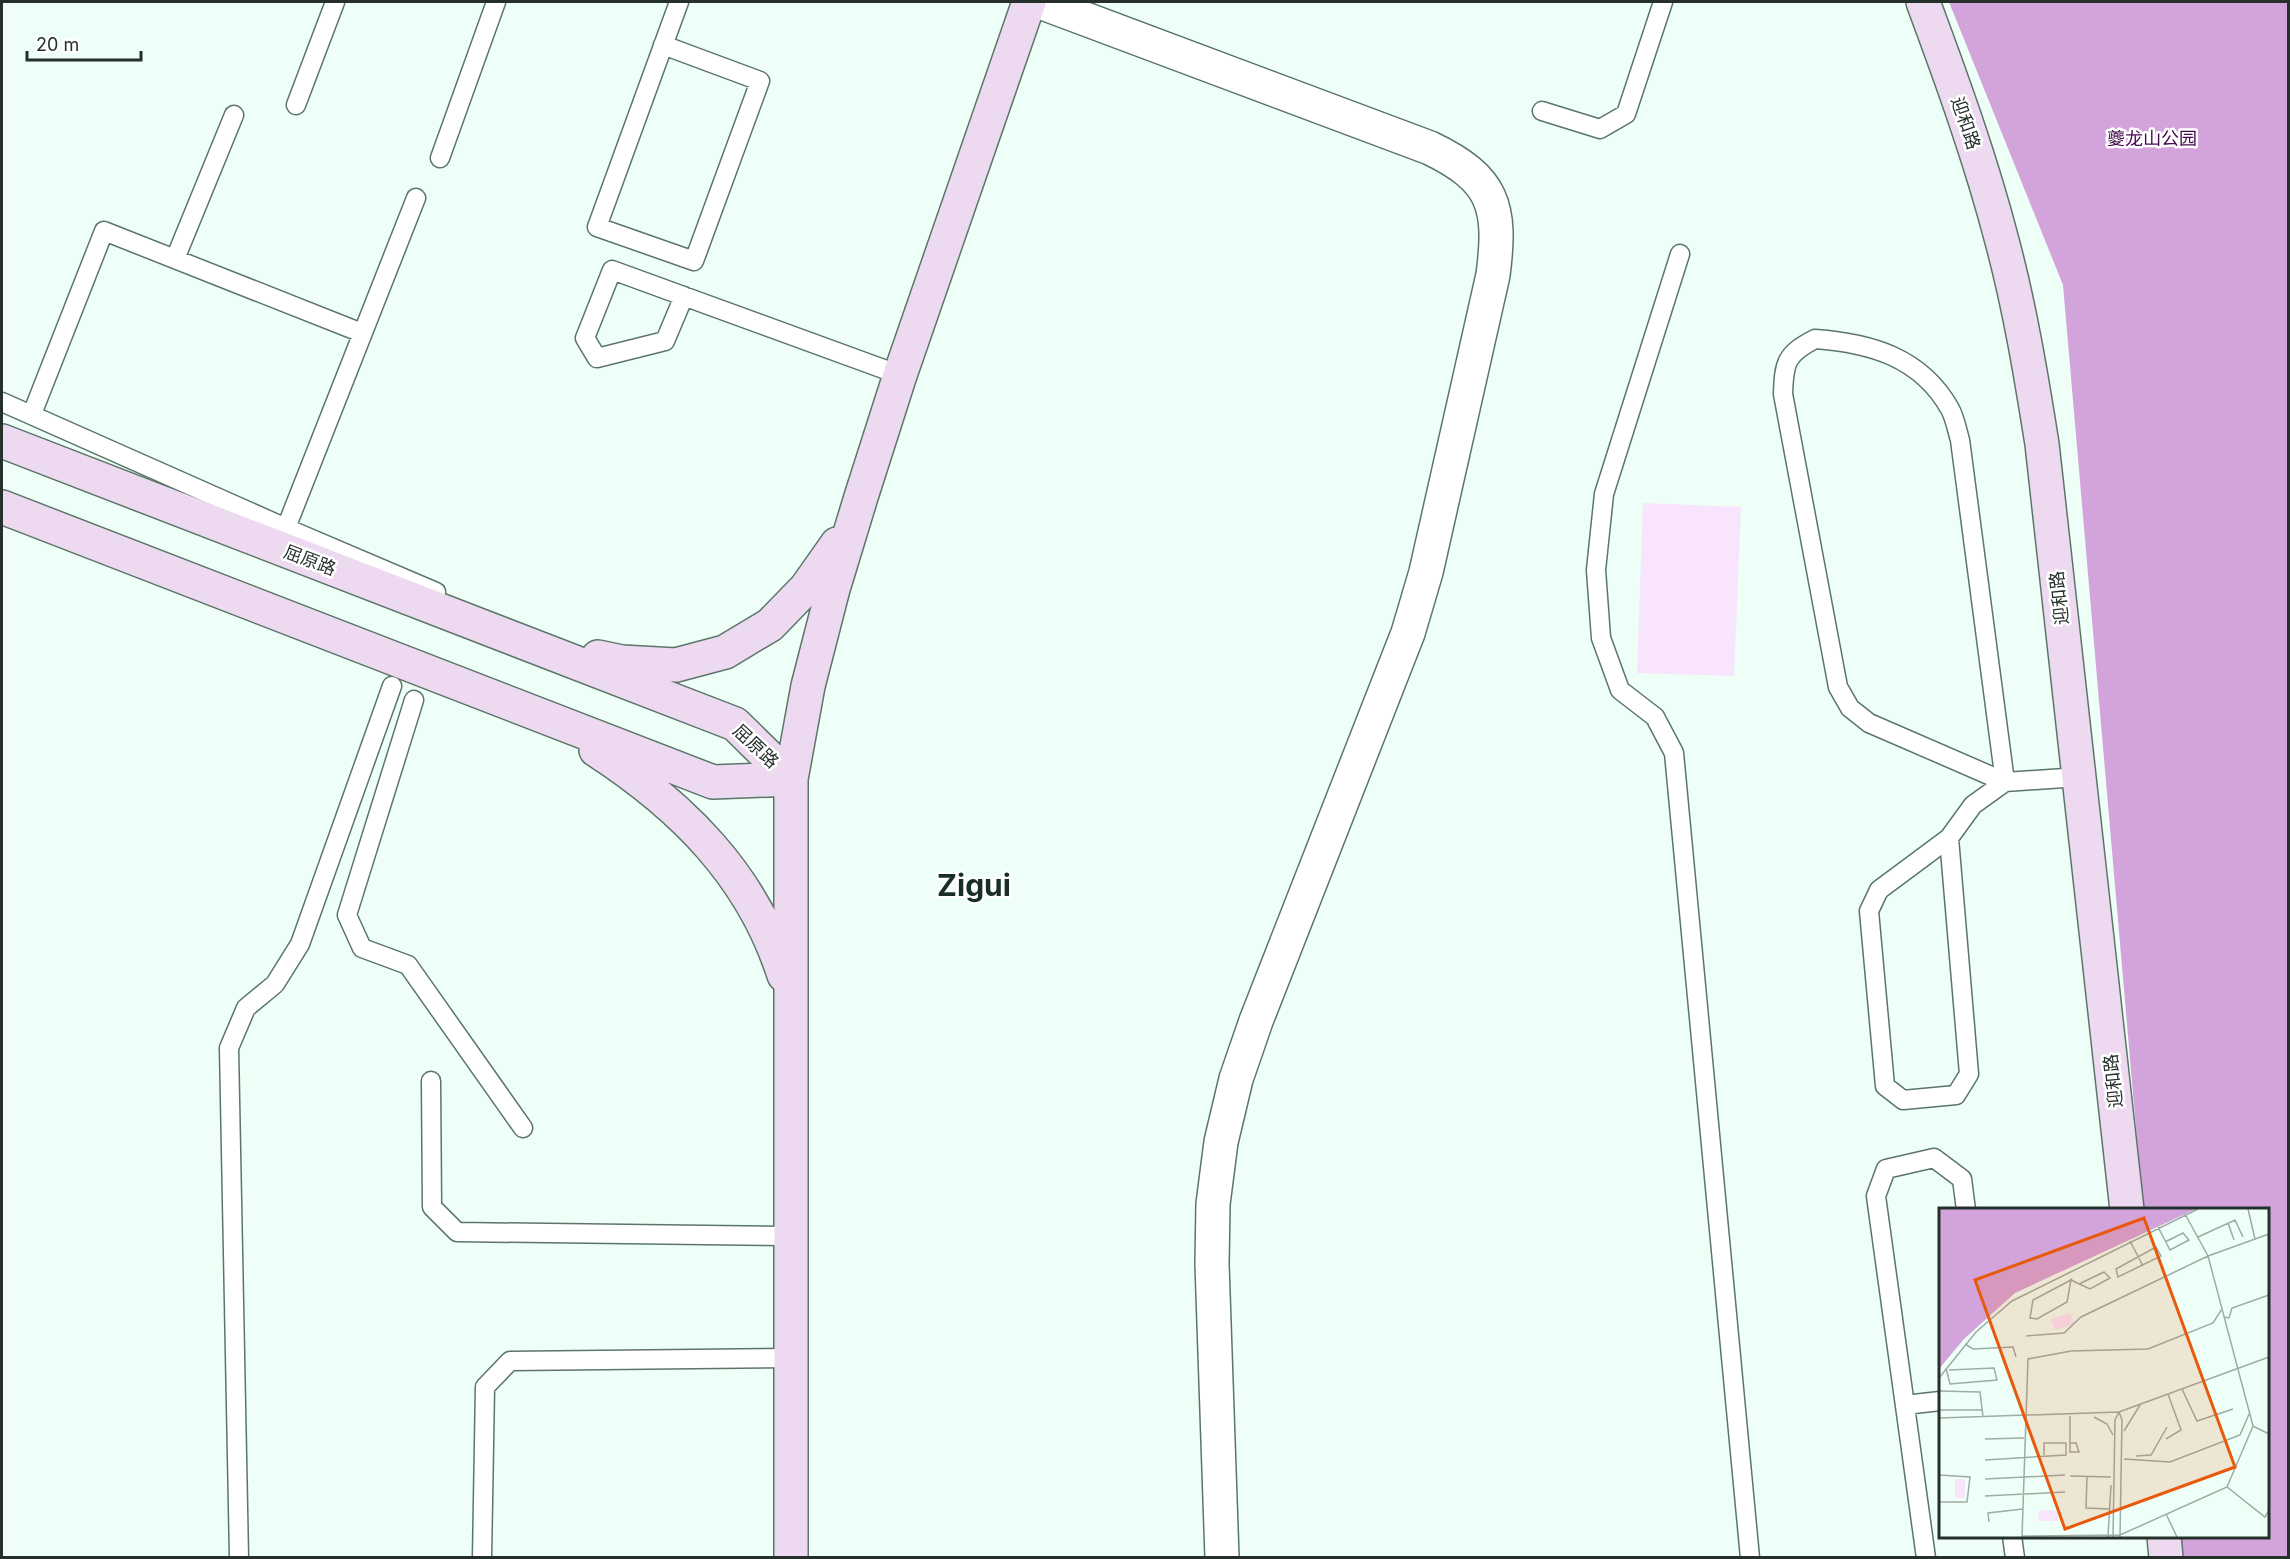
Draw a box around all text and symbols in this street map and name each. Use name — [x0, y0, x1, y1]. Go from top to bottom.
scale bar — [27, 24, 141, 62]
text: 20 m — [36, 34, 79, 55]
street label: 迎和路 — [1947, 94, 1985, 152]
park label: 夔龙山公园 — [2107, 128, 2197, 149]
street label: 屈原路 — [281, 541, 339, 579]
street label: 迎和路 — [2046, 570, 2072, 626]
street label: 屈原路 — [729, 720, 783, 772]
district label: Zigui — [937, 867, 1011, 903]
street label: 迎和路 — [2100, 1053, 2126, 1109]
inset map — [1939, 1208, 2269, 1538]

